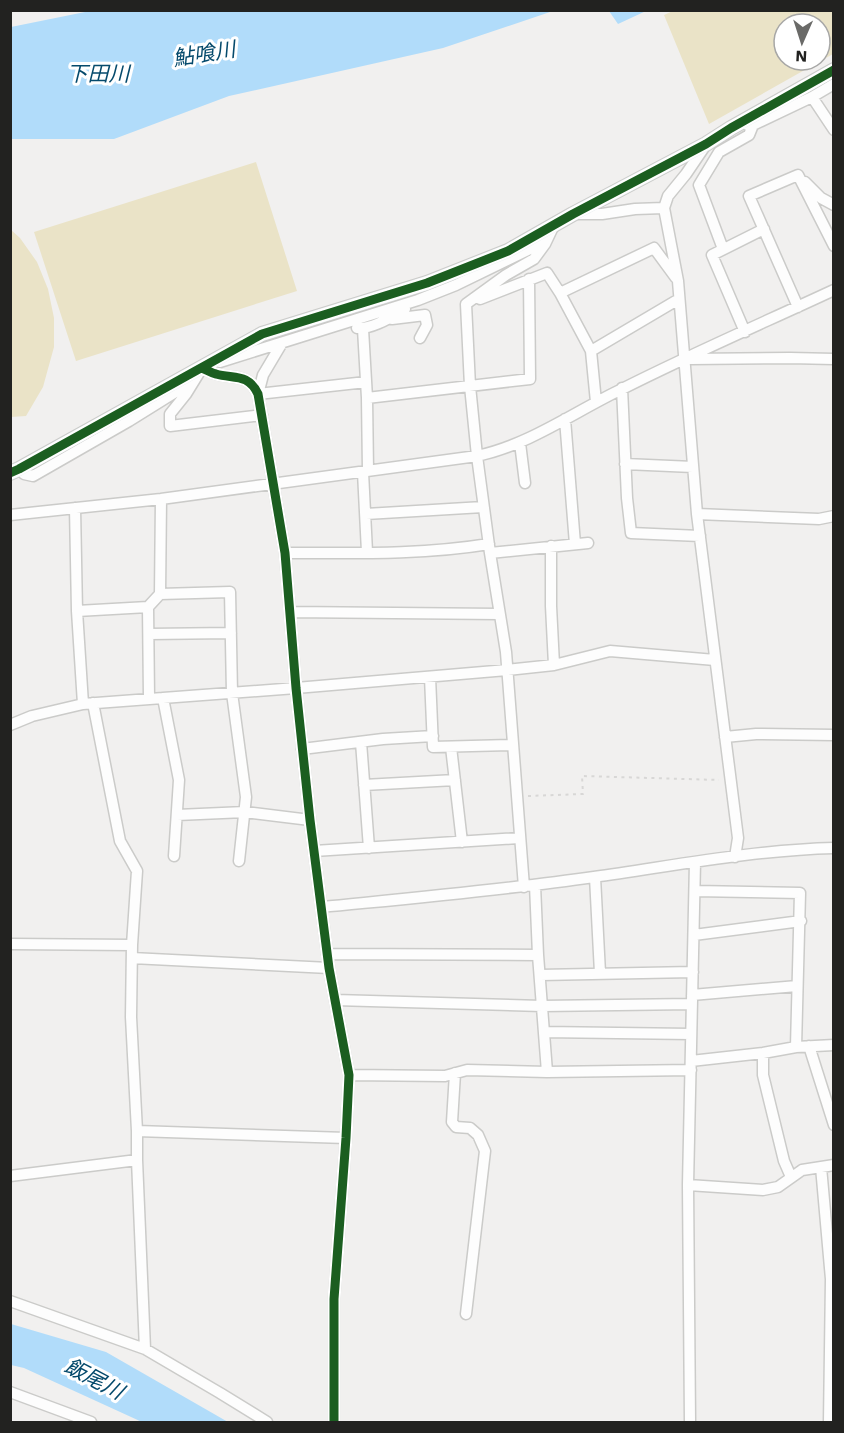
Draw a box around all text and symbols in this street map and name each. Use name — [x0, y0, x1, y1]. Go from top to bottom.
north arrow — [772, 12, 832, 72]
water label: 鮎喰川 — [171, 36, 239, 71]
text: N — [795, 47, 808, 66]
water label: 下田川 — [67, 61, 131, 86]
water label: 飯尾川 — [61, 1353, 130, 1405]

